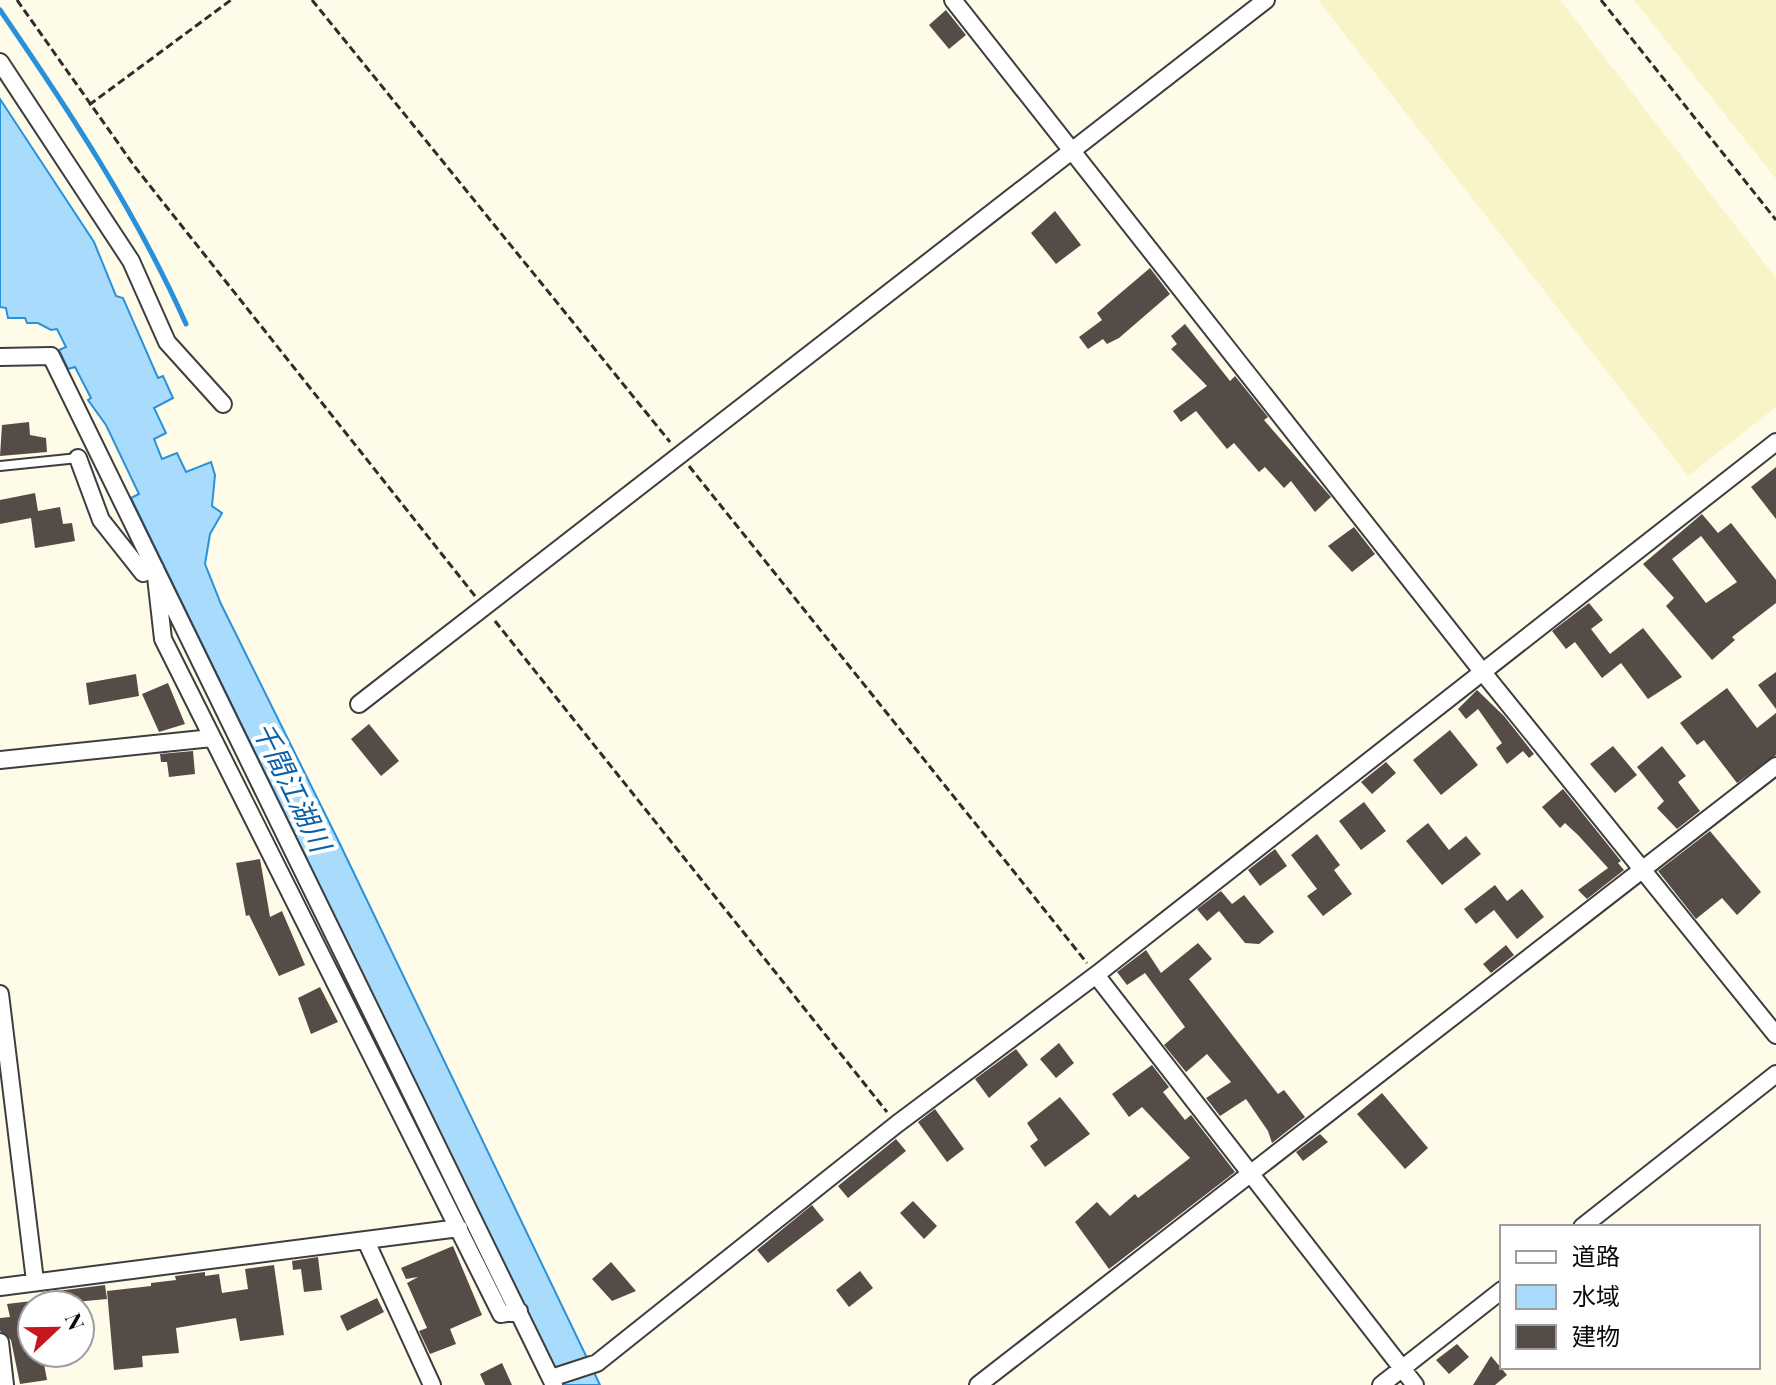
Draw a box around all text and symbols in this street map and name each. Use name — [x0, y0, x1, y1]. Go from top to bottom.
water label: 千間江湖川 — [246, 715, 342, 860]
legend — [1500, 1225, 1760, 1369]
text: 道路 — [1572, 1239, 1620, 1271]
text: 水域 — [1572, 1279, 1620, 1311]
north arrow — [16, 1289, 96, 1369]
text: N — [59, 1308, 92, 1334]
text: 建物 — [1572, 1319, 1620, 1351]

